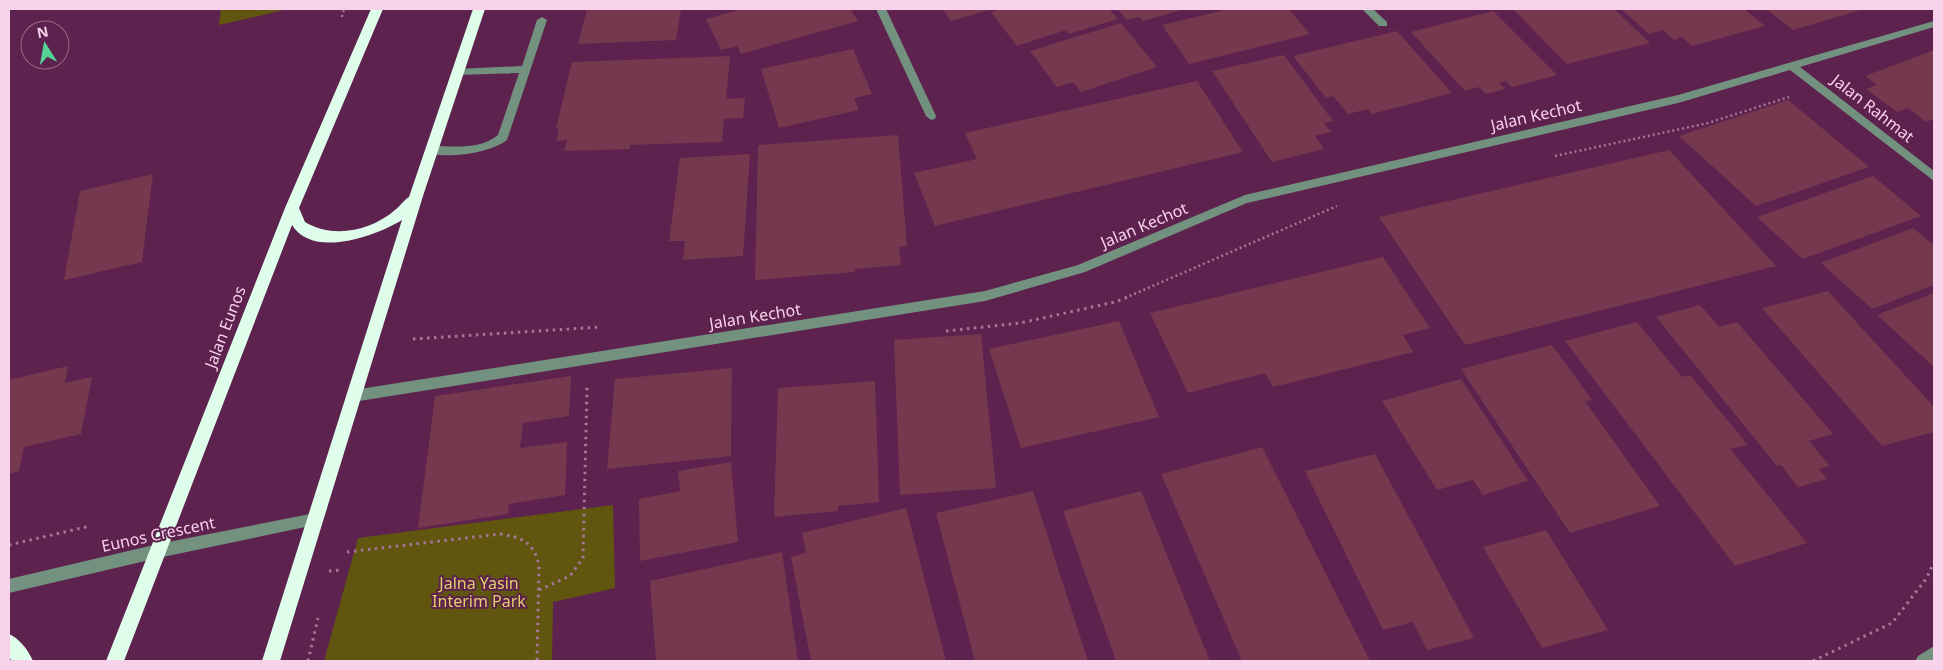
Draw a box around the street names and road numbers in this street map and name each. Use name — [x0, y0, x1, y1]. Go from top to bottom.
street label: Jalan Rahmat — [1826, 68, 1919, 147]
street label: Jalan Kechot — [1487, 94, 1584, 137]
street label: Jalan Kechot — [1095, 197, 1191, 254]
street label: Jalan Eunos — [199, 283, 251, 373]
street label: Jalan Kechot — [706, 298, 803, 334]
street label: Eunos Crescent — [99, 511, 217, 557]

